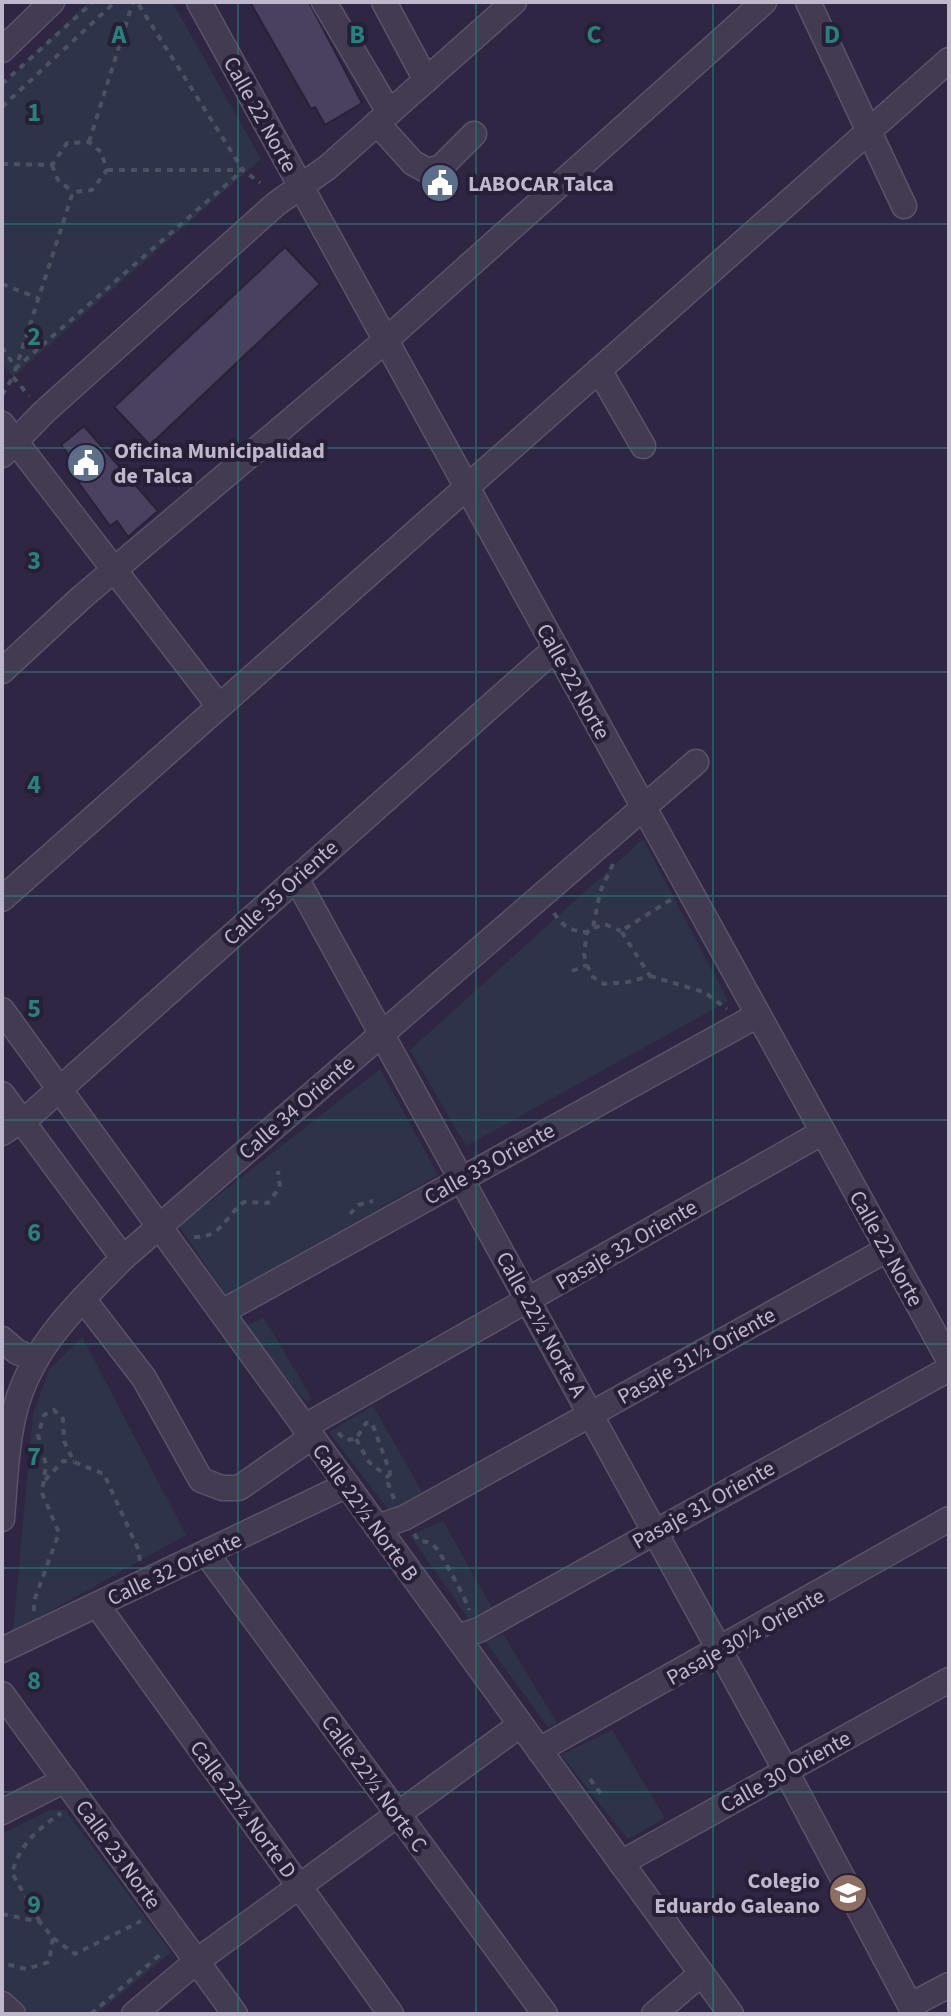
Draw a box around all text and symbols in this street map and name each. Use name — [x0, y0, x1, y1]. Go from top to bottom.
text: A — [111, 16, 128, 53]
text: B — [349, 16, 365, 53]
text: C — [586, 16, 602, 53]
text: D — [824, 16, 840, 53]
street label: Calle 22 Norte — [215, 51, 305, 178]
text: 1 — [27, 94, 41, 131]
public building icon: LABOCAR Talca — [419, 162, 461, 204]
place label: LABOCAR Talca — [468, 168, 614, 200]
text: 2 — [27, 318, 41, 355]
place label: Oficina Municipalidad de Talca — [114, 435, 325, 492]
public building icon: Oficina Municipalidad de Talca — [65, 442, 107, 484]
text: 3 — [27, 542, 41, 579]
street label: Calle 22 Norte — [528, 618, 618, 745]
text: 4 — [27, 766, 41, 803]
street label: Calle 35 Oriente — [216, 832, 345, 953]
text: 5 — [27, 990, 41, 1027]
street label: Calle 34 Oriente — [231, 1048, 362, 1167]
street label: Calle 33 Oriente — [418, 1115, 561, 1213]
street label: Calle 22 Norte — [841, 1185, 931, 1312]
street label: Pasaje 32 Oriente — [550, 1191, 703, 1298]
text: 6 — [27, 1214, 41, 1251]
street label: Calle 22½ Norte A — [488, 1246, 595, 1403]
street label: Pasaje 31½ Oriente — [612, 1299, 781, 1413]
street label: Calle 22½ Norte B — [304, 1437, 426, 1588]
text: 7 — [27, 1438, 41, 1475]
street label: Pasaje 31 Oriente — [626, 1452, 781, 1557]
street label: Calle 32 Oriente — [102, 1524, 247, 1614]
street label: Pasaje 30½ Oriente — [661, 1580, 830, 1694]
text: 8 — [27, 1662, 41, 1699]
street label: Calle 22½ Norte C — [313, 1708, 435, 1859]
street label: Calle 30 Oriente — [714, 1723, 857, 1821]
street label: Calle 22½ Norte D — [182, 1734, 304, 1885]
street label: Calle 23 Norte — [68, 1793, 169, 1916]
place label: Colegio Eduardo Galeano — [654, 1865, 820, 1922]
school or university icon: Colegio Eduardo Galeano — [827, 1872, 869, 1914]
text: 9 — [27, 1886, 41, 1923]

